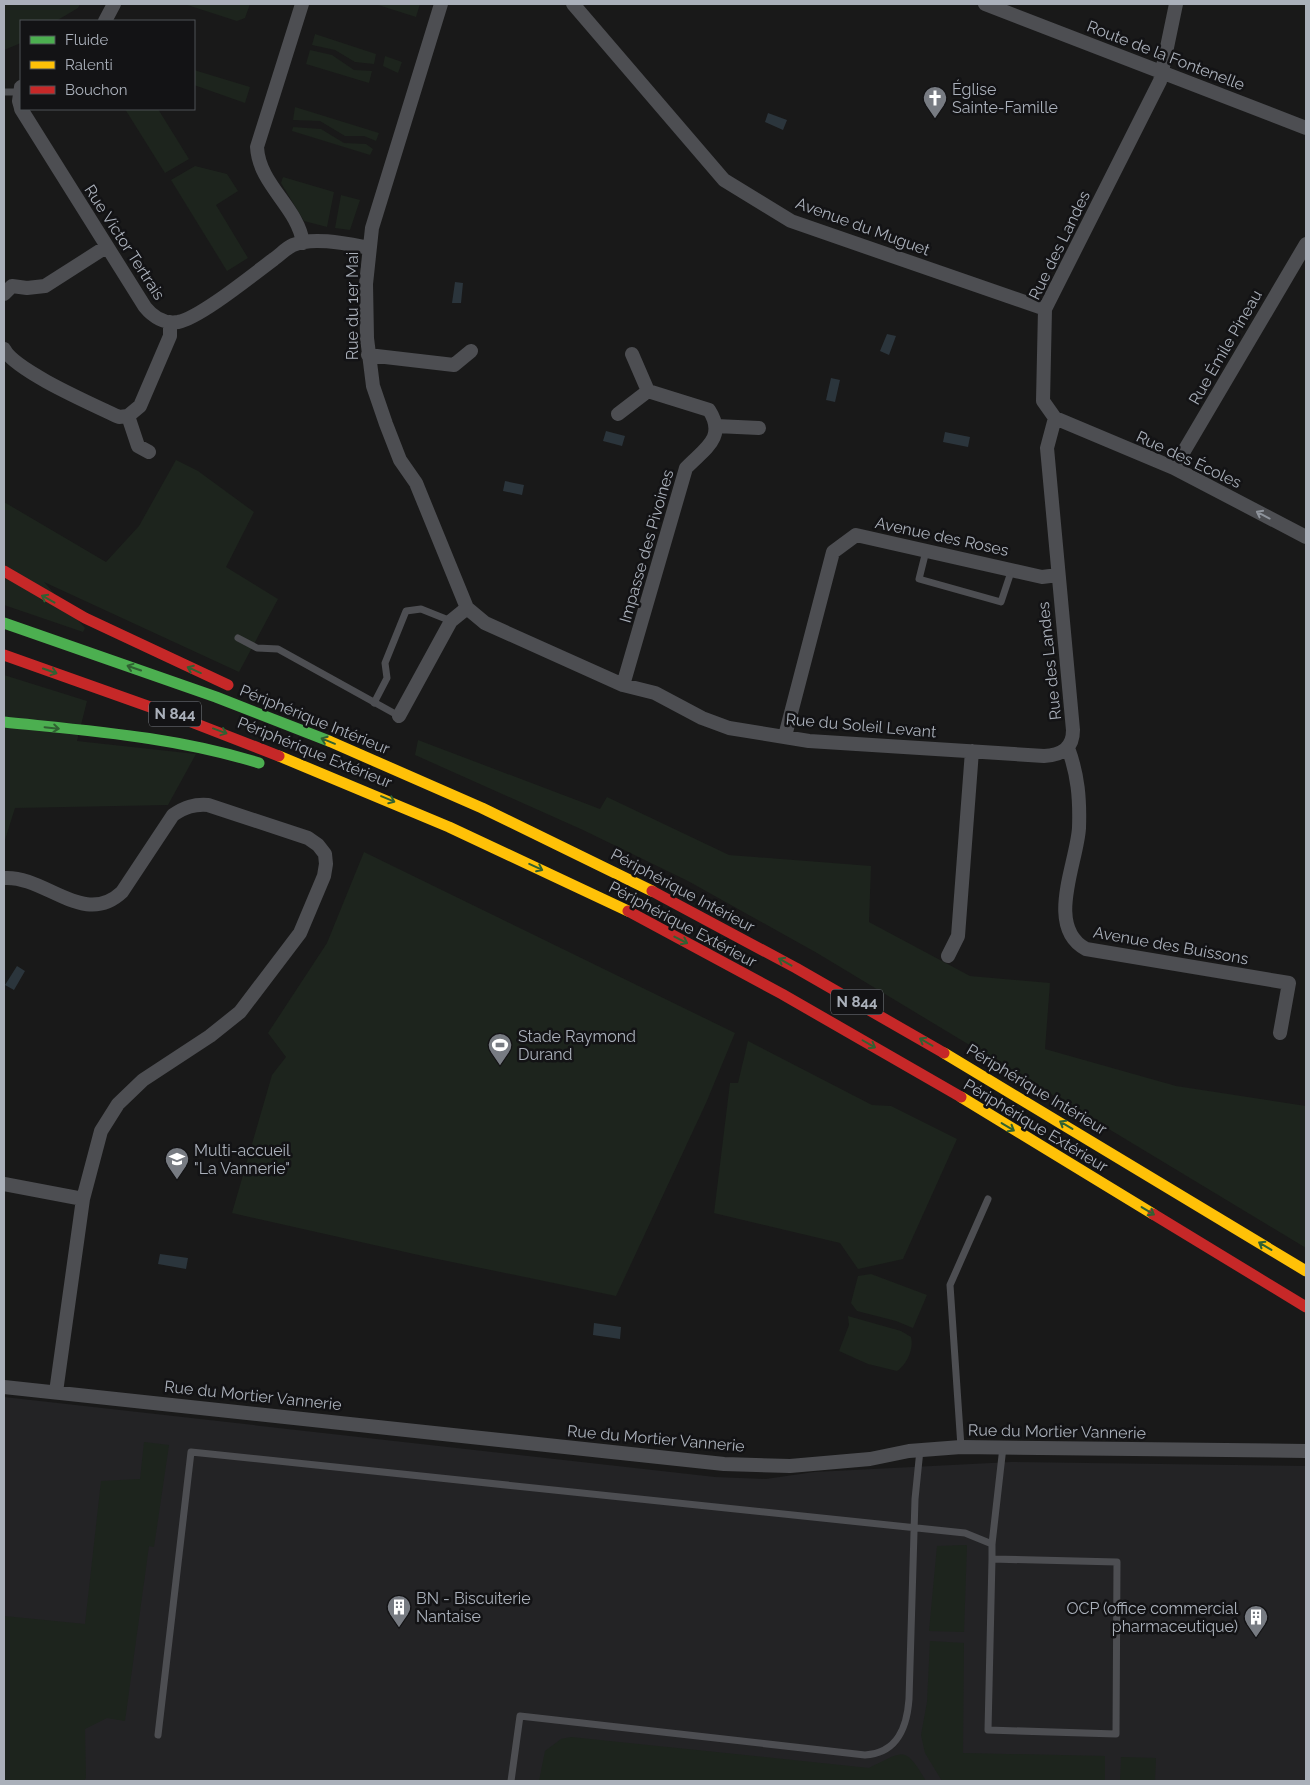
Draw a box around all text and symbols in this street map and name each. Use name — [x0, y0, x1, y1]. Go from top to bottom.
street label: Route de la Fontenelle — [1084, 17, 1247, 94]
legend — [20, 20, 195, 110]
text: Fluide — [65, 31, 108, 49]
text: Ralenti — [65, 56, 113, 74]
place label: Église Sainte-Famille — [952, 79, 1058, 117]
text: Bouchon — [65, 81, 127, 99]
church icon: Église Sainte-Famille — [922, 85, 948, 119]
street label: Rue Victor Tertrais — [80, 181, 169, 304]
street label: Rue des Landes — [1025, 187, 1094, 303]
street label: Avenue du Muguet — [793, 193, 933, 260]
street label: Rue du 1er Mai — [343, 252, 362, 360]
street label: Rue Émile Pineau — [1184, 286, 1266, 408]
street label: Rue des Écoles — [1133, 426, 1245, 492]
street label: Impasse des Pivoines — [616, 467, 678, 625]
one-way arrow — [1256, 510, 1271, 519]
street label: Avenue des Roses — [873, 513, 1011, 560]
one-way arrow — [42, 594, 56, 604]
street label: Rue des Landes — [1034, 601, 1065, 721]
one-way arrow — [127, 663, 142, 672]
one-way arrow — [187, 664, 202, 674]
one-way arrow — [42, 667, 57, 676]
street label: Périphérique Intérieur — [237, 681, 393, 758]
road number: N 844 — [149, 702, 201, 726]
street label: Rue du Soleil Levant — [785, 709, 938, 742]
street label: Périphérique Extérieur — [235, 713, 395, 792]
one-way arrow — [44, 723, 60, 733]
one-way arrow — [211, 727, 227, 736]
one-way arrow — [321, 736, 336, 745]
one-way arrow — [380, 795, 395, 804]
street label: Périphérique Intérieur — [608, 844, 758, 937]
one-way arrow — [528, 862, 543, 872]
street label: Périphérique Extérieur — [606, 877, 760, 972]
street label: Avenue des Buissons — [1092, 922, 1250, 969]
one-way arrow — [673, 936, 688, 945]
one-way arrow — [778, 957, 793, 966]
road number: N 844 — [831, 990, 883, 1014]
place label: Stade Raymond Durand — [518, 1027, 636, 1064]
sports icon: Stade Raymond Durand — [487, 1032, 513, 1066]
one-way arrow — [919, 1037, 934, 1047]
one-way arrow — [861, 1039, 876, 1049]
street label: Périphérique Intérieur — [963, 1040, 1111, 1139]
street label: Périphérique Extérieur — [960, 1075, 1112, 1176]
one-way arrow — [1059, 1120, 1073, 1130]
one-way arrow — [1001, 1122, 1015, 1132]
place label: Multi-accueil "La Vannerie" — [194, 1141, 291, 1178]
school or university icon: Multi-accueil "La Vannerie" — [164, 1146, 190, 1180]
one-way arrow — [1140, 1206, 1154, 1216]
one-way arrow — [1258, 1240, 1272, 1250]
street label: Rue du Mortier Vannerie — [163, 1377, 343, 1414]
street label: Rue du Mortier Vannerie — [968, 1420, 1146, 1443]
street label: Rue du Mortier Vannerie — [566, 1421, 746, 1456]
place label: BN - Biscuiterie Nantaise — [416, 1589, 531, 1626]
building icon: BN - Biscuiterie Nantaise — [386, 1594, 412, 1628]
place label: OCP (office commercial pharmaceutique) — [1066, 1599, 1239, 1636]
building icon: OCP (office commercial pharmaceutique) — [1243, 1604, 1269, 1638]

